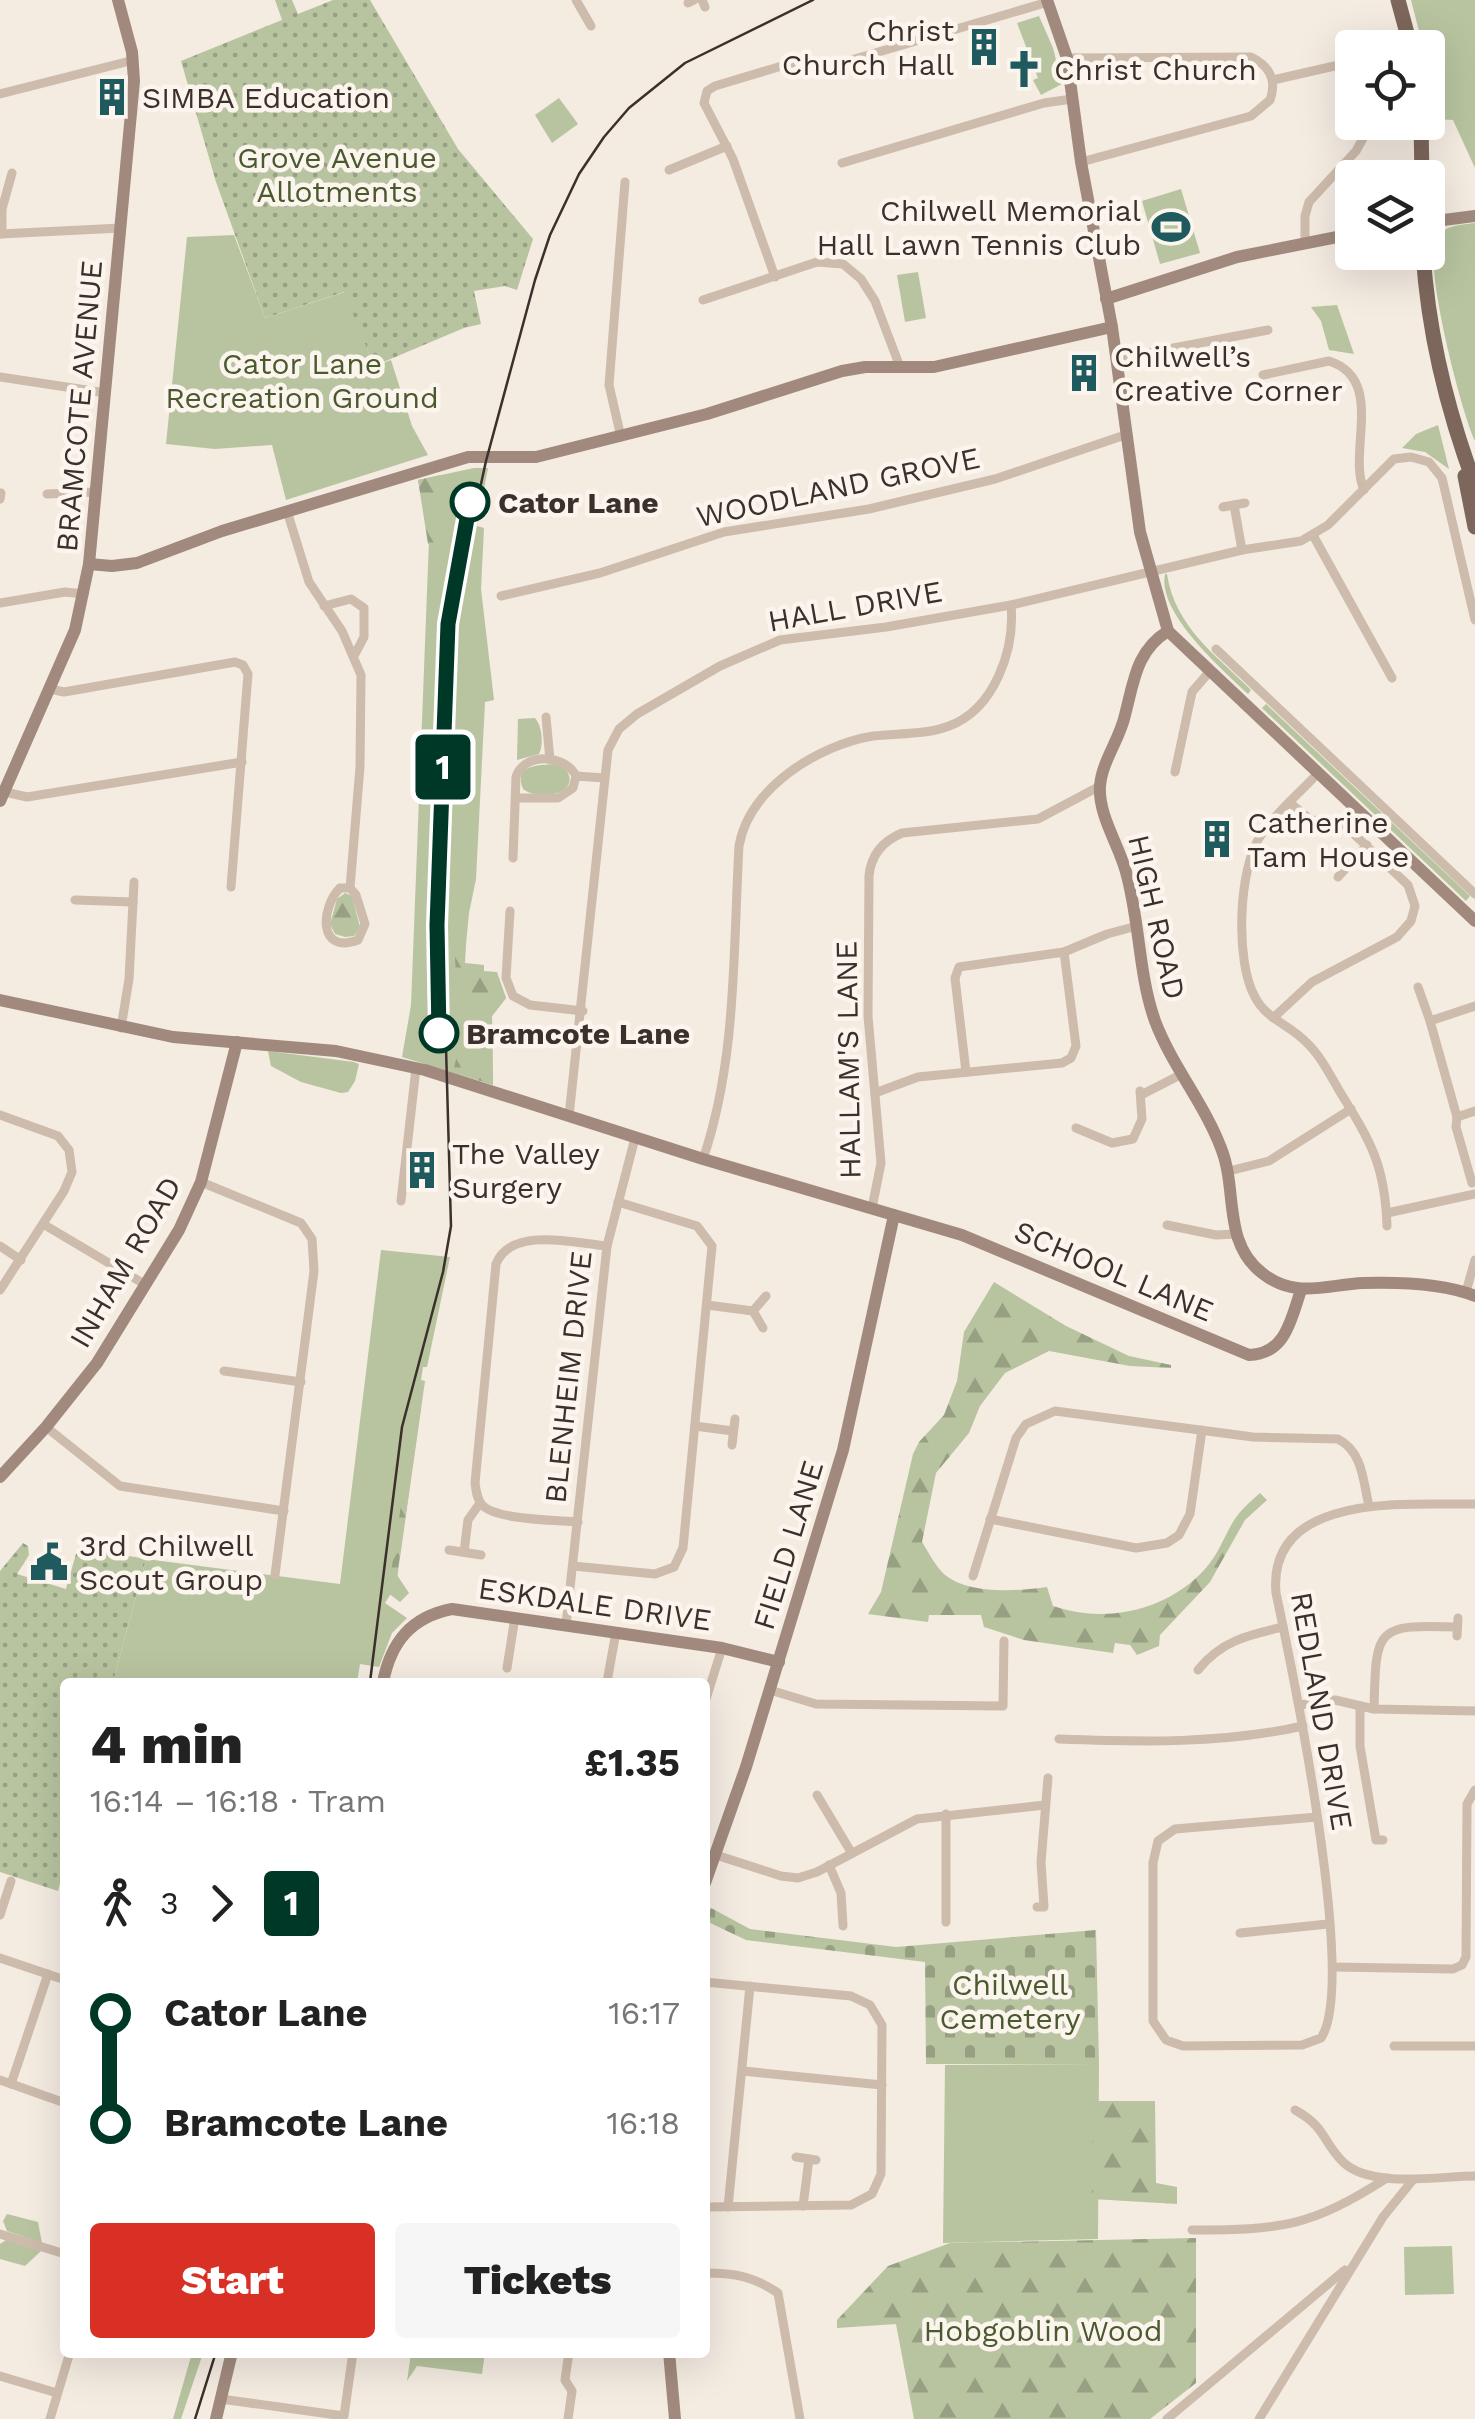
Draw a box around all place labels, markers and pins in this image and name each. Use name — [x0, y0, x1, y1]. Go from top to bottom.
place label: Christ Church Hall — [782, 13, 954, 82]
building icon: Christ Church Hall — [963, 26, 1005, 68]
church icon: Christ Church — [1003, 48, 1045, 90]
place label: Christ Church — [1054, 52, 1257, 87]
building icon: SIMBA Education — [91, 76, 133, 118]
place label: SIMBA Education — [142, 80, 390, 115]
place label: Chilwell Memorial Hall Lawn Tennis Club — [817, 193, 1141, 262]
sports icon: Chilwell Memorial Hall Lawn Tennis Club — [1150, 206, 1192, 248]
place label: Chilwell’s Creative Corner — [1114, 339, 1343, 408]
building icon: Chilwell’s Creative Corner — [1063, 352, 1105, 394]
marker: Cator Lane — [451, 483, 489, 521]
place label: Cator Lane — [498, 485, 659, 520]
place label: Catherine Tam House — [1247, 805, 1409, 874]
building icon: Catherine Tam House — [1196, 818, 1238, 860]
marker: Bramcote Lane — [420, 1014, 458, 1052]
place label: Bramcote Lane — [466, 1016, 690, 1051]
place label: The Valley Surgery — [452, 1136, 600, 1205]
building icon: The Valley Surgery — [401, 1149, 443, 1191]
place label: 3rd Chilwell Scout Group — [79, 1528, 263, 1597]
public building icon: 3rd Chilwell Scout Group — [28, 1541, 70, 1583]

